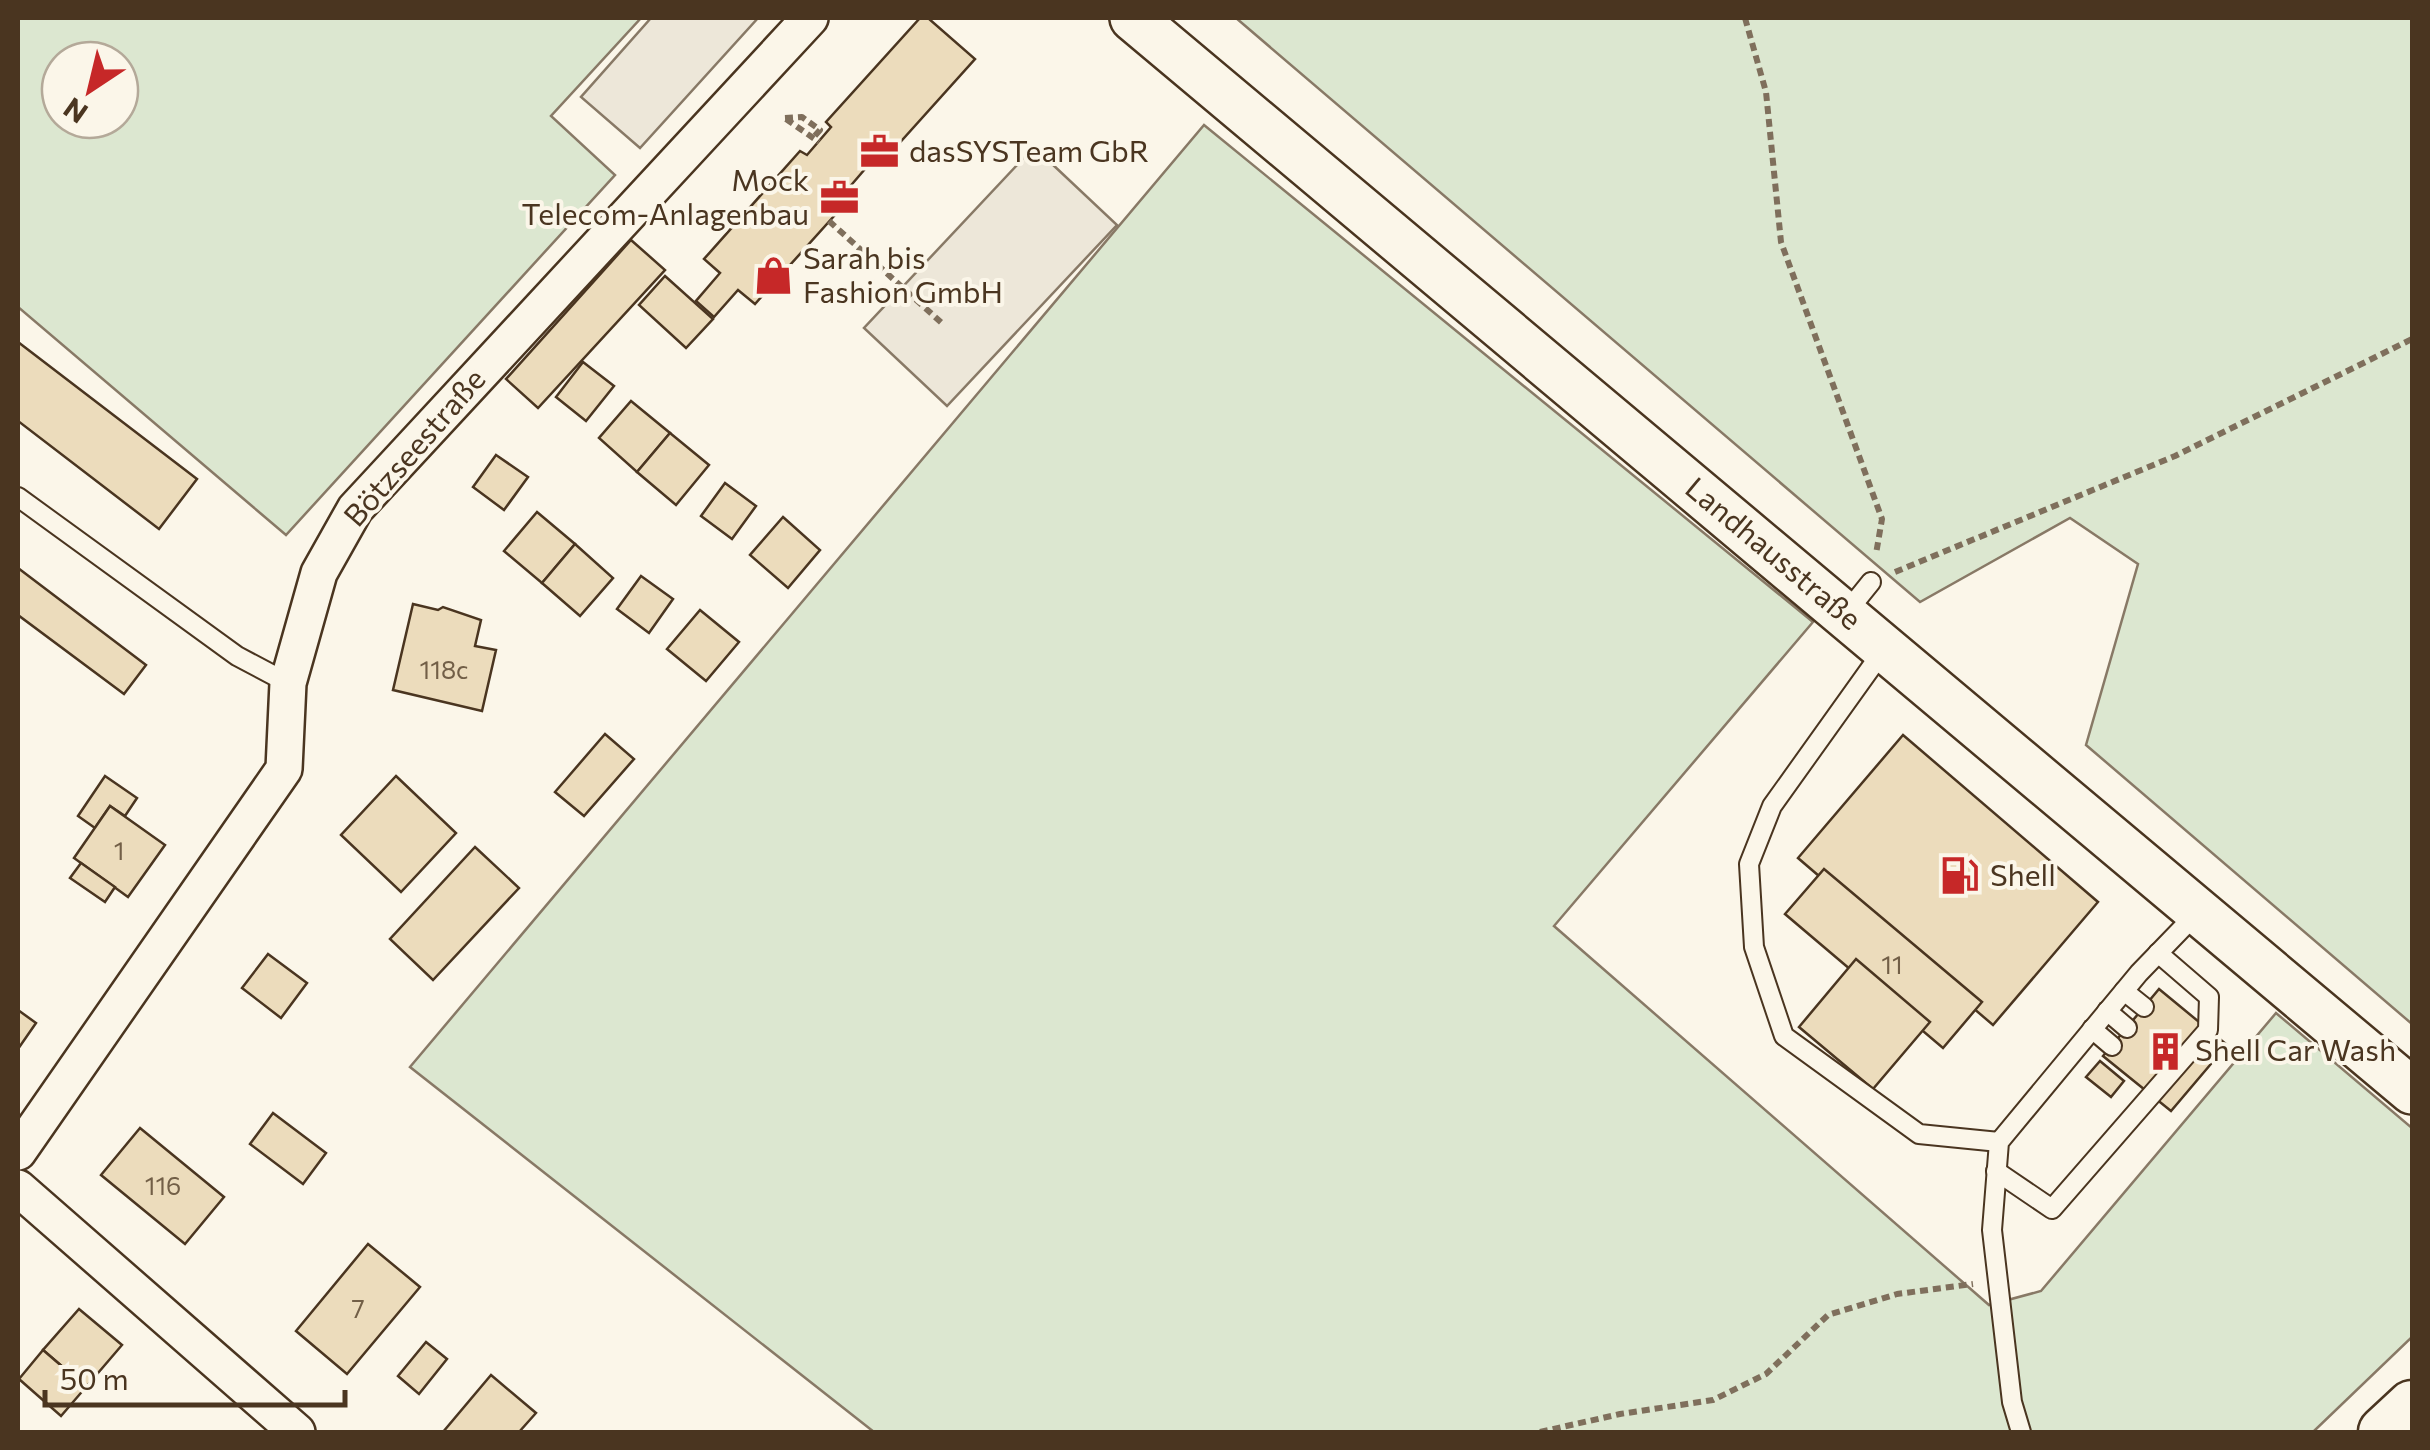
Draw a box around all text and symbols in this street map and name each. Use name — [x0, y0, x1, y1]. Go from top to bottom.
north arrow — [40, 40, 140, 140]
text: N — [57, 91, 93, 131]
office icon: dasSYSTeam GbR — [858, 131, 900, 173]
place label: dasSYSTeam GbR — [909, 131, 1149, 168]
place label: Mock Telecom-Anlagenbau — [521, 160, 809, 231]
office icon: Mock Telecom-Anlagenbau — [818, 177, 860, 219]
place label: Sarah bis Fashion GmbH — [803, 238, 1003, 309]
shop icon: Sarah bis Fashion GmbH — [752, 255, 794, 297]
street label: Bötzseestraße — [335, 360, 492, 533]
street label: Landhausstraße — [1679, 468, 1870, 636]
house number: 118c — [420, 654, 468, 684]
house number: 1 — [114, 835, 124, 865]
fuel station icon: Shell — [1939, 855, 1981, 897]
place label: Shell — [1990, 855, 2056, 892]
house number: 11 — [1881, 949, 1903, 979]
building icon: Shell Car Wash — [2144, 1030, 2186, 1072]
place label: Shell Car Wash — [2195, 1030, 2396, 1067]
house number: 116 — [145, 1170, 181, 1200]
house number: 7 — [351, 1293, 365, 1323]
scale bar — [45, 1345, 345, 1407]
text: 50 m — [60, 1359, 129, 1396]

